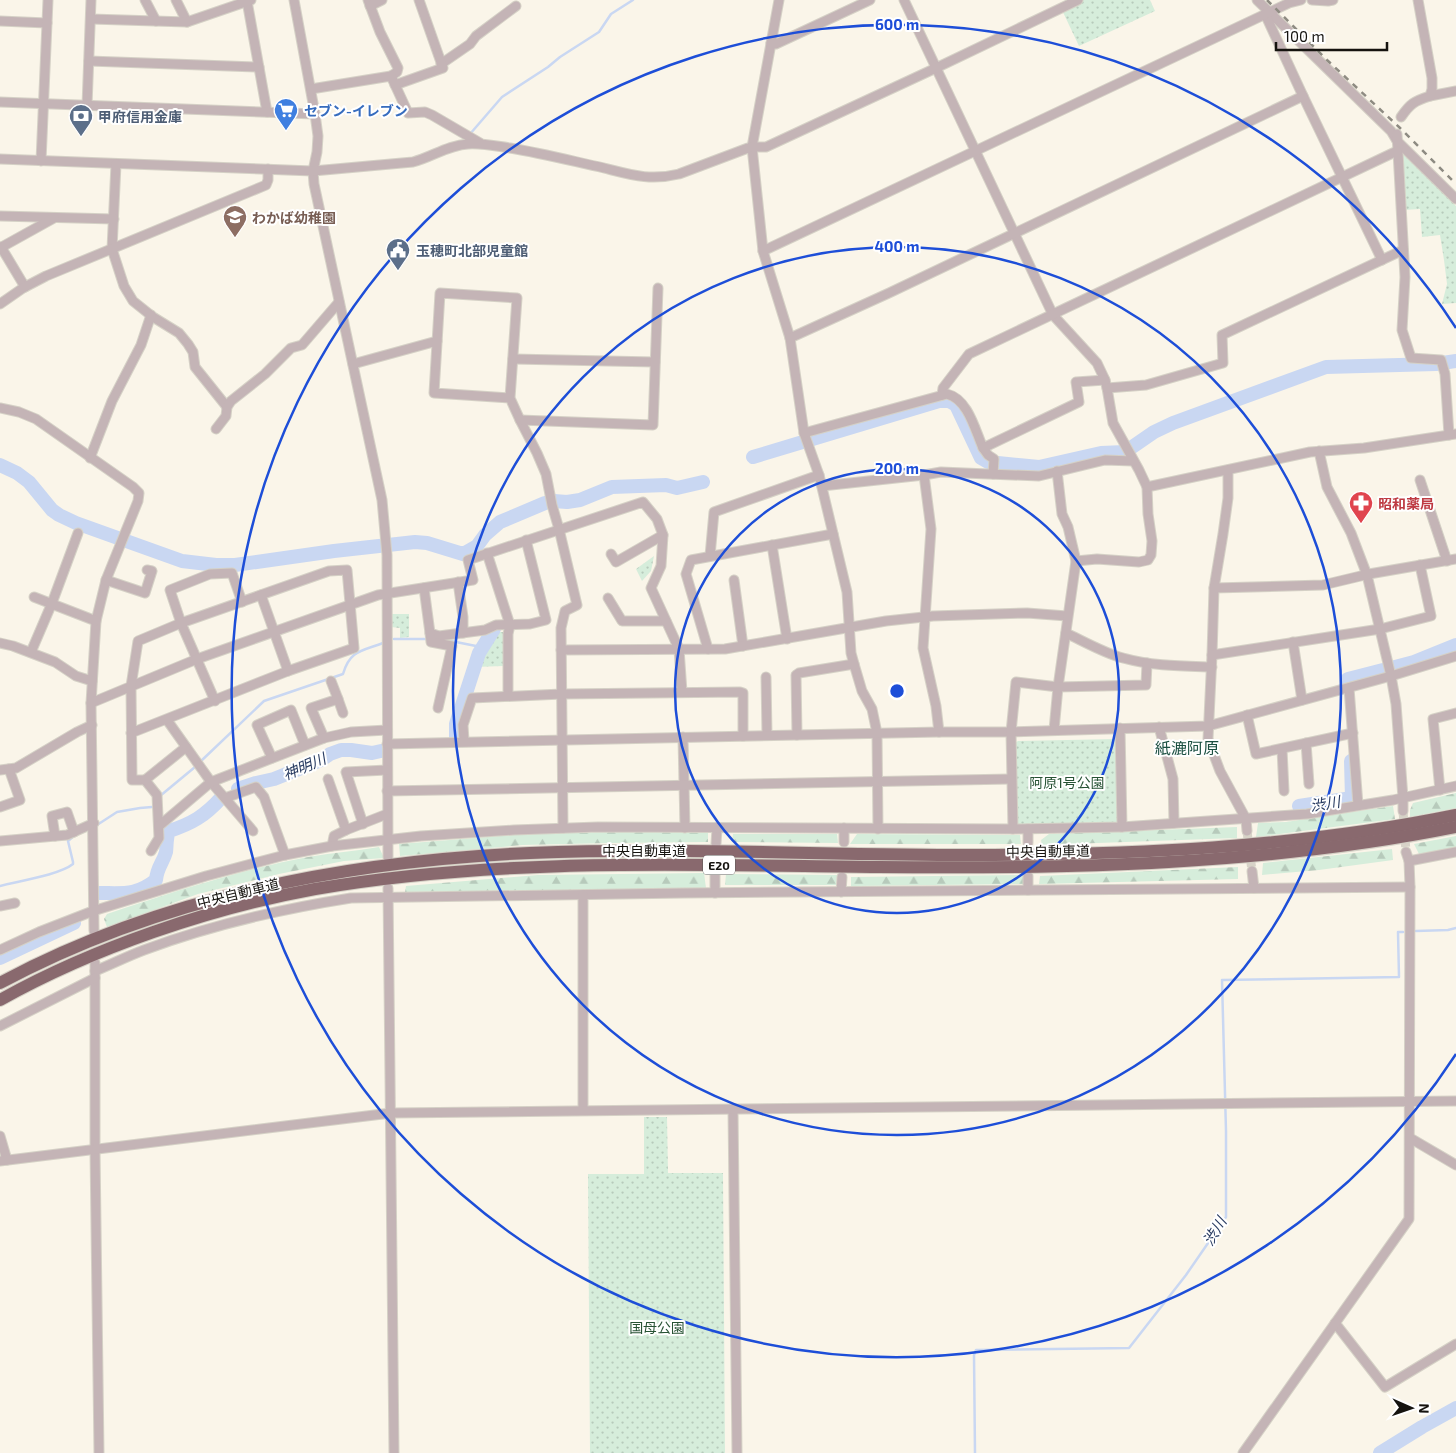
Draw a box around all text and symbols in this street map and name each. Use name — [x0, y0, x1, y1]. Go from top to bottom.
text: 600 m — [875, 15, 919, 33]
scale bar — [1276, 20, 1387, 52]
text: 100 m — [1284, 27, 1325, 45]
supermarket icon: セブン-イレブン — [273, 97, 299, 131]
place label: セブン-イレブン — [304, 102, 408, 119]
bank icon: 甲府信用金庫 — [68, 103, 94, 137]
place label: 甲府信用金庫 — [98, 108, 182, 125]
school or university icon: わかば幼稚園 — [222, 204, 248, 238]
place label: わかば幼稚園 — [252, 209, 336, 226]
public building icon: 玉穂町北部児童館 — [385, 237, 411, 271]
text: 400 m — [875, 237, 919, 255]
place label: 玉穂町北部児童館 — [416, 242, 528, 259]
text: 200 m — [875, 459, 919, 477]
pharmacy icon: 昭和薬局 — [1348, 490, 1374, 524]
place label: 昭和薬局 — [1378, 495, 1434, 512]
centre of rings — [888, 682, 906, 700]
district label: 紙漉阿原 — [1155, 738, 1219, 757]
water label: 神明川 — [280, 748, 330, 783]
park label: 阿原1号公園 — [1029, 774, 1105, 791]
water label: 渋川 — [1309, 791, 1343, 814]
street label: 中央自動車道 — [602, 842, 686, 859]
street label: 中央自動車道 — [1006, 842, 1090, 860]
road number: E20 — [703, 856, 735, 874]
street label: 中央自動車道 — [195, 875, 281, 911]
water label: 渋川 — [1199, 1212, 1230, 1248]
park label: 国母公園 — [629, 1319, 685, 1336]
north arrow — [1386, 1383, 1436, 1433]
text: N — [1416, 1403, 1433, 1414]

